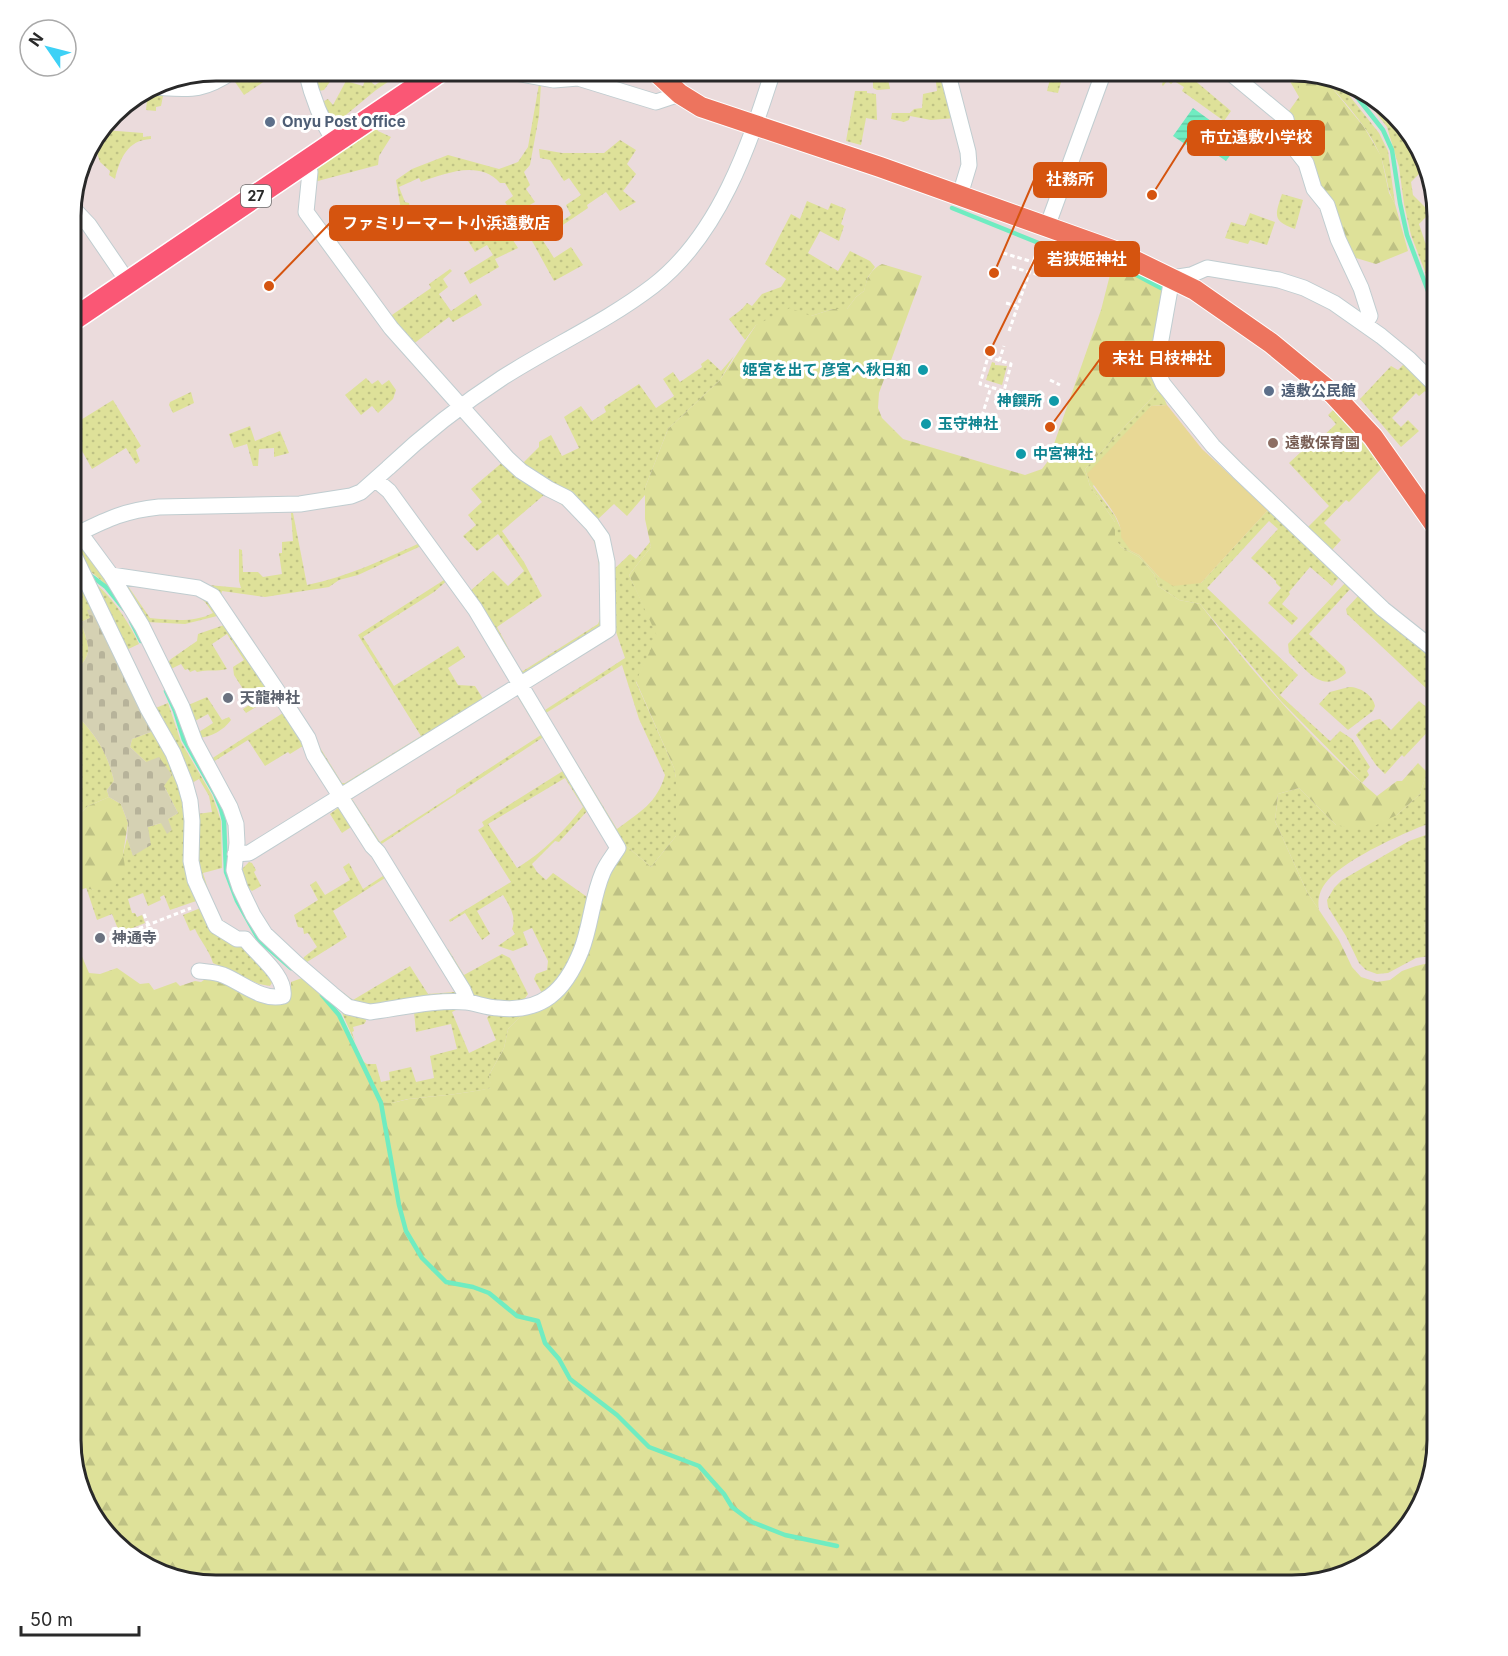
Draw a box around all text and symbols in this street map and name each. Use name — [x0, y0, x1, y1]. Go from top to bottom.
north arrow — [18, 18, 78, 78]
text: N — [24, 29, 47, 50]
place label: Onyu Post Office — [282, 112, 406, 131]
marker: Onyu Post Office — [263, 115, 277, 129]
callout: 市立遠敷小学校 — [1188, 121, 1324, 155]
text: 市立遠敷小学校 — [1200, 127, 1312, 147]
callout: 社務所 — [1034, 163, 1106, 197]
text: 社務所 — [1046, 169, 1094, 189]
road number: 27 — [241, 185, 271, 207]
callout: ファミリーマート小浜遠敷店 — [330, 206, 562, 240]
text: ファミリーマート小浜遠敷店 — [342, 213, 550, 233]
callout: 若狭姫神社 — [1035, 242, 1139, 276]
text: 若狭姫神社 — [1047, 249, 1127, 269]
callout: 末社 日枝神社 — [1100, 342, 1224, 376]
text: 末社 日枝神社 — [1112, 348, 1212, 368]
place label: 姫宮を出て 彦宮へ秋日和 — [742, 360, 911, 379]
marker: 姫宮を出て 彦宮へ秋日和 — [916, 363, 930, 377]
place label: 遠敷公民館 — [1281, 381, 1356, 400]
marker: 遠敷公民館 — [1262, 384, 1276, 398]
place label: 神饌所 — [996, 391, 1042, 410]
marker: 神饌所 — [1047, 394, 1061, 408]
place label: 玉守神社 — [938, 414, 998, 433]
marker: 玉守神社 — [919, 417, 933, 431]
place label: 遠敷保育園 — [1285, 433, 1360, 452]
marker: 遠敷保育園 — [1266, 436, 1280, 450]
place label: 中宮神社 — [1033, 444, 1093, 463]
marker: 中宮神社 — [1014, 447, 1028, 461]
place label: 天龍神社 — [240, 688, 300, 707]
marker: 天龍神社 — [221, 691, 235, 705]
place label: 神通寺 — [111, 928, 157, 947]
marker: 神通寺 — [93, 931, 107, 945]
scale bar — [21, 1599, 140, 1637]
text: 50 m — [30, 1609, 73, 1630]

